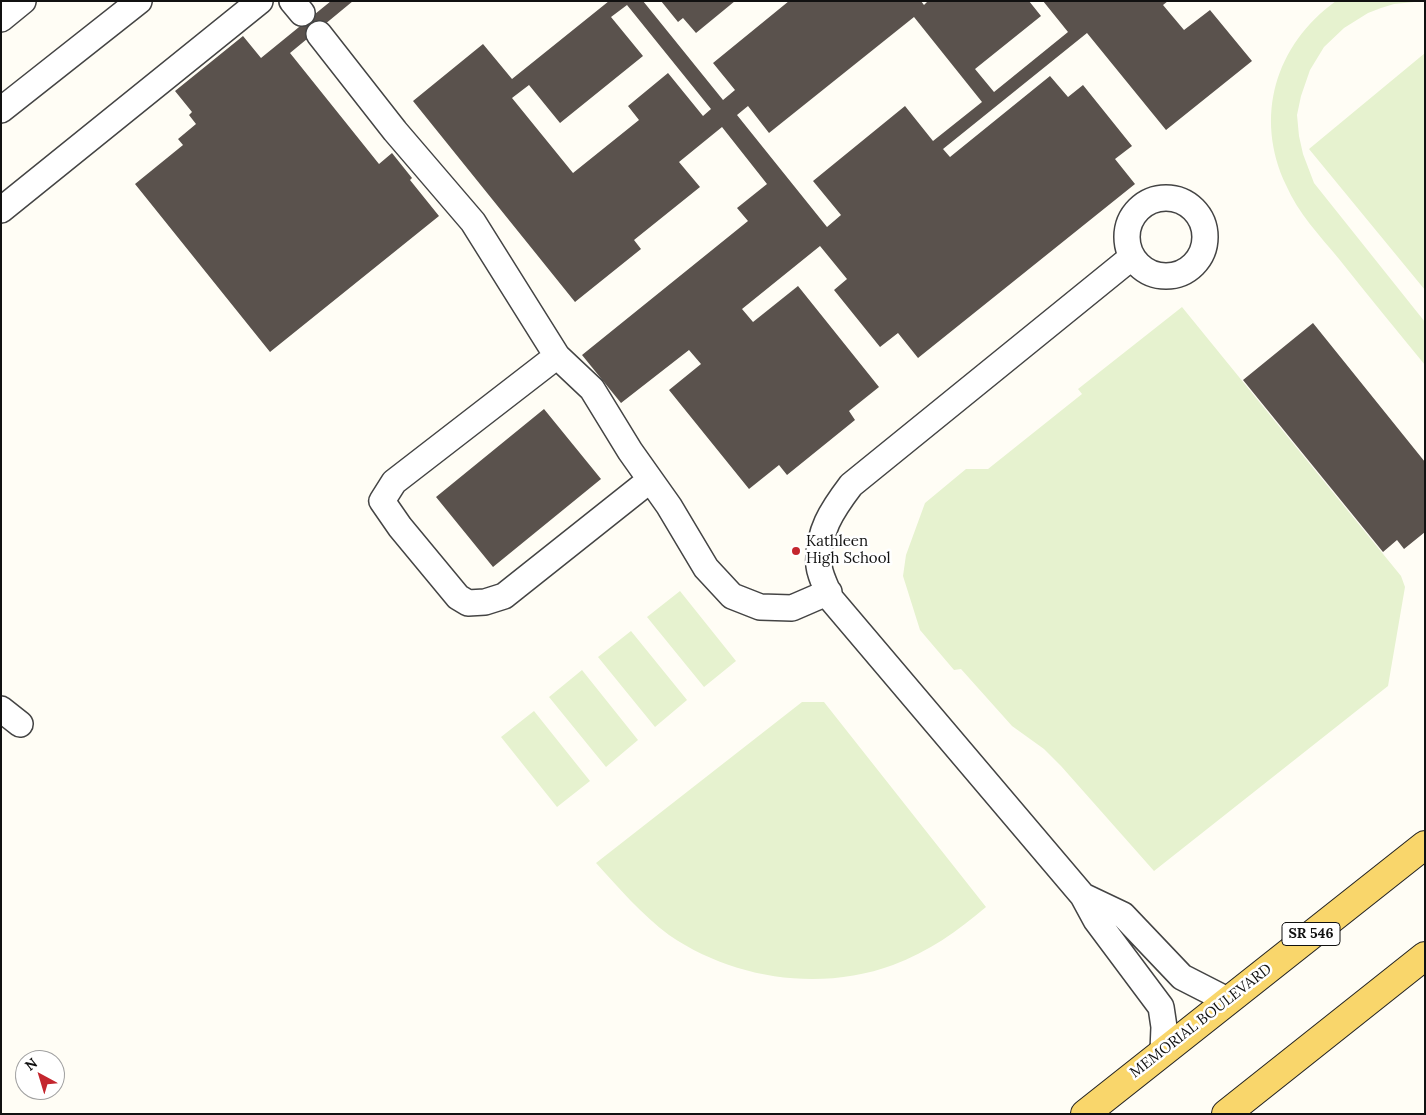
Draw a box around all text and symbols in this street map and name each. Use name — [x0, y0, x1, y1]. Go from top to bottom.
place label: Kathleen High School — [806, 533, 890, 568]
marker: Kathleen High School — [790, 545, 802, 557]
road number: SR 546 — [1282, 922, 1340, 946]
street label: MEMORIAL BOULEVARD — [1127, 960, 1275, 1082]
north arrow — [15, 1050, 65, 1100]
text: N — [21, 1054, 41, 1075]

